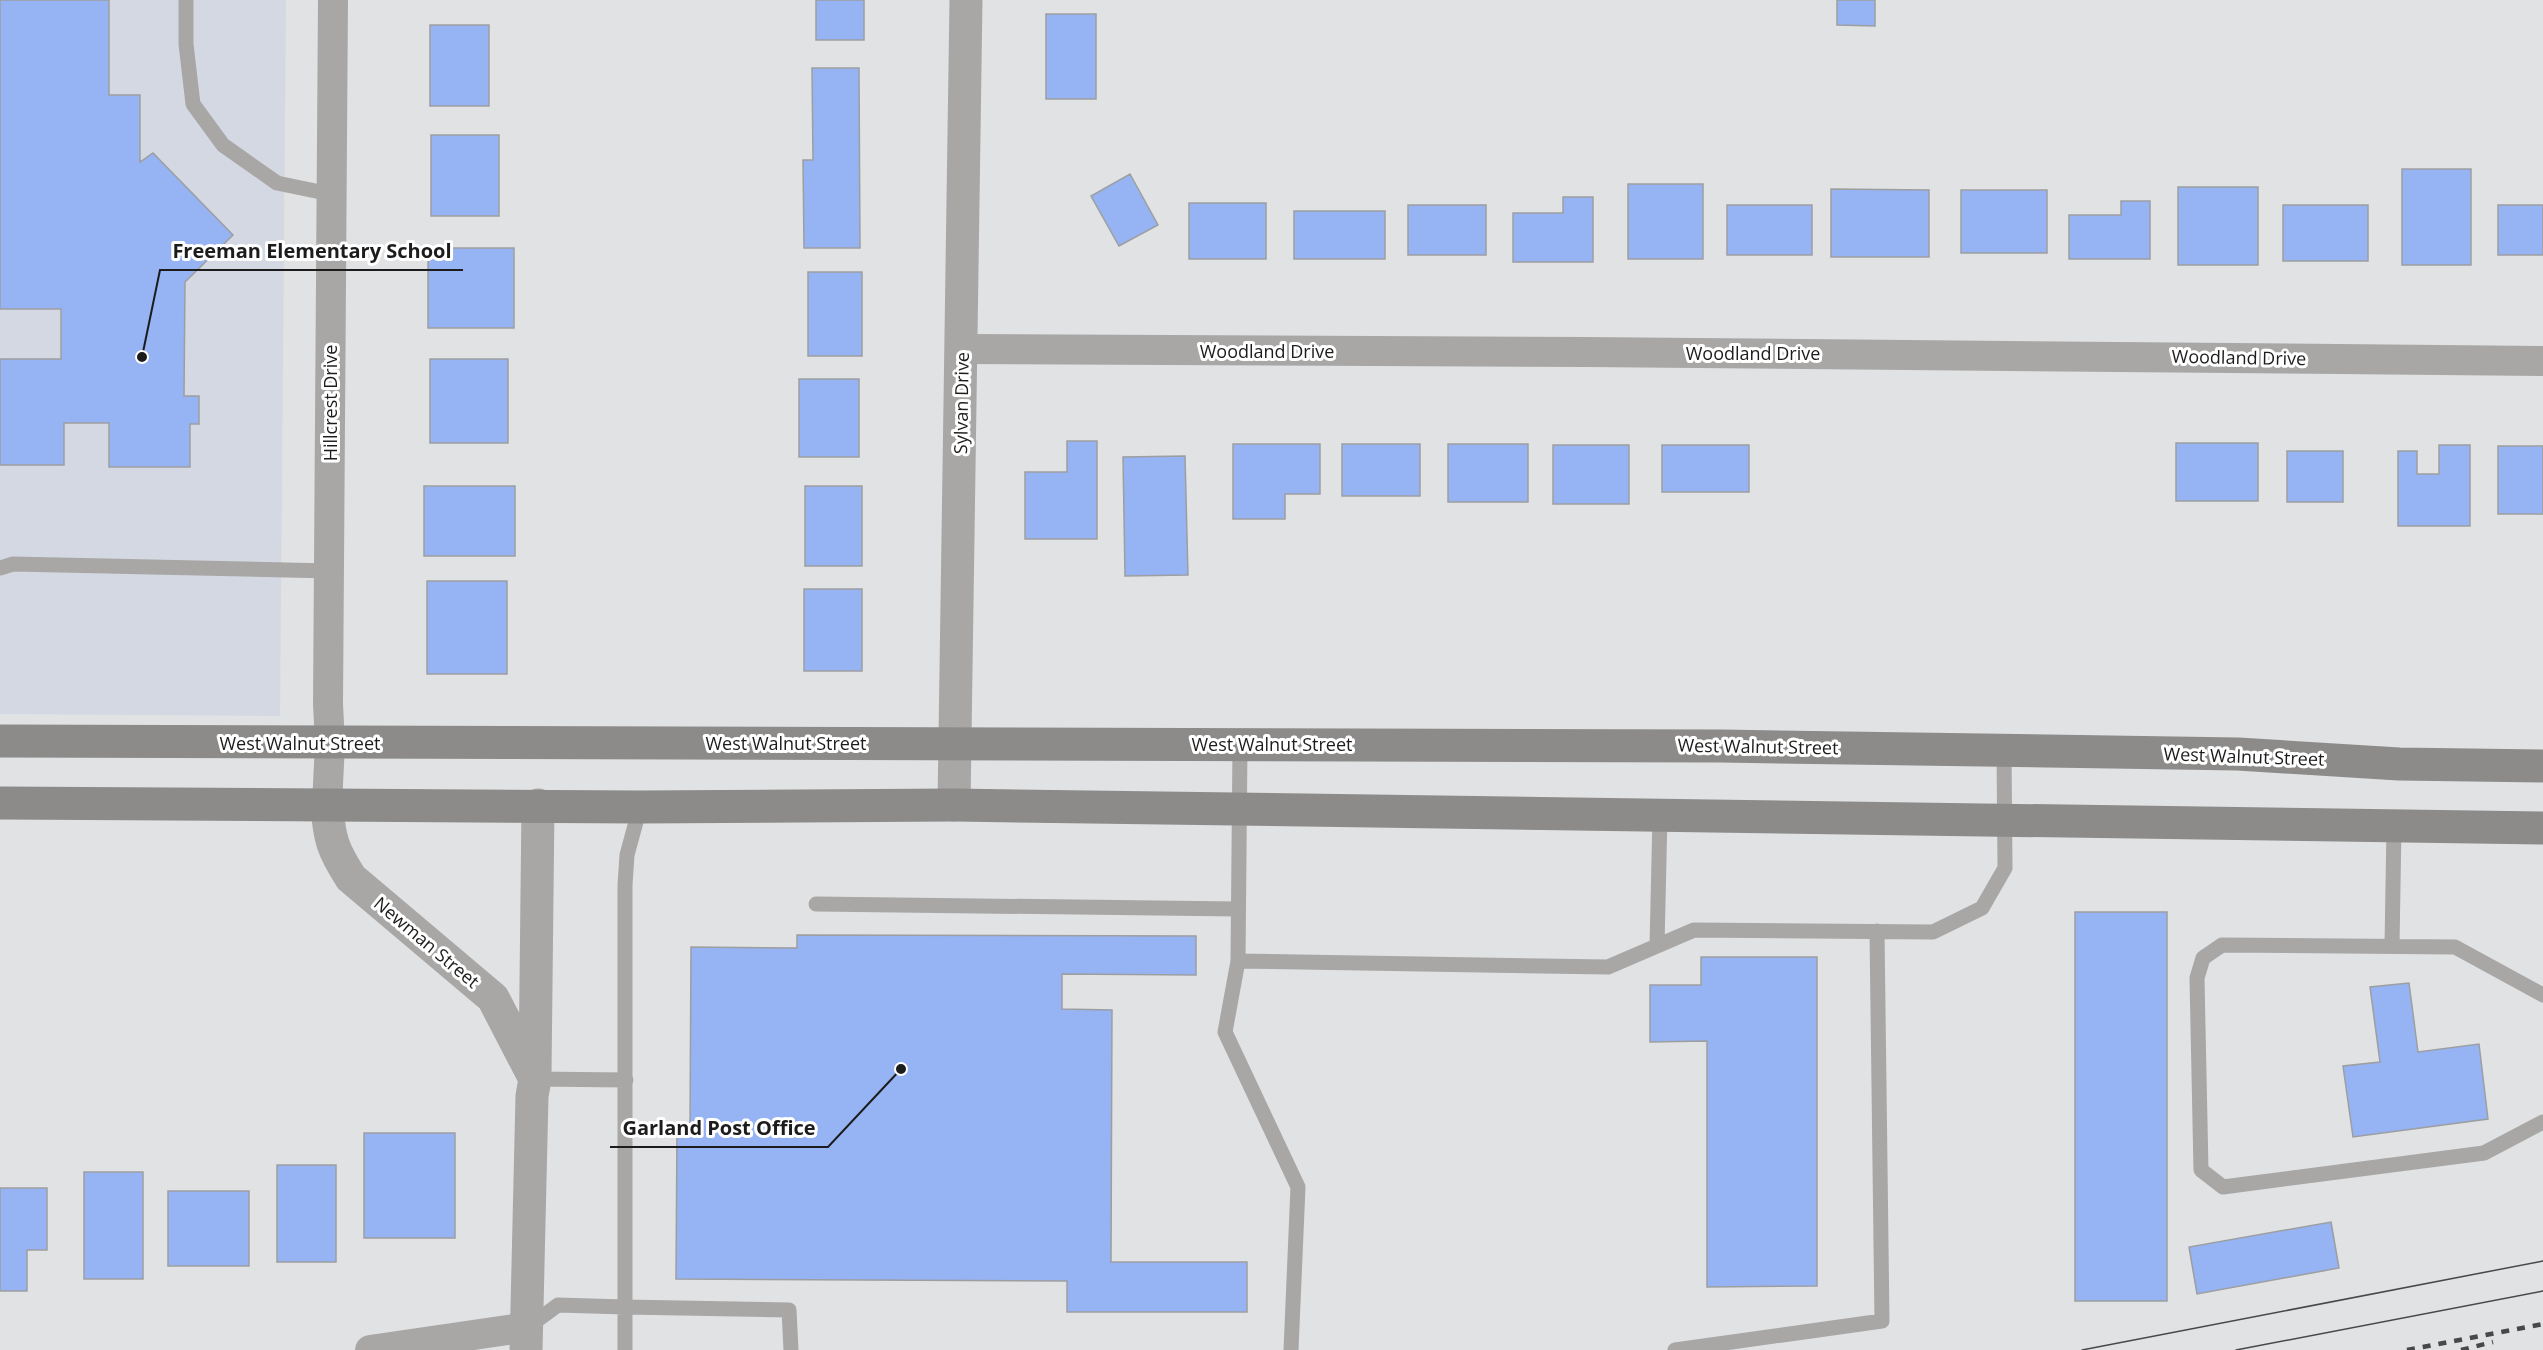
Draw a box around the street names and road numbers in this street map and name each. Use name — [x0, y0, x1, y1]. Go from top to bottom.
street label: Woodland Drive — [1200, 339, 1334, 363]
street label: Woodland Drive — [1686, 341, 1820, 365]
street label: Woodland Drive — [2171, 344, 2307, 370]
street label: Hillcrest Drive — [318, 345, 342, 461]
street label: Sylvan Drive — [948, 352, 974, 454]
street label: West Walnut Street — [219, 731, 381, 755]
street label: West Walnut Street — [705, 731, 867, 755]
street label: West Walnut Street — [1191, 732, 1353, 756]
street label: West Walnut Street — [1677, 733, 1839, 759]
street label: West Walnut Street — [2163, 741, 2325, 771]
street label: Newman Street — [369, 891, 485, 993]

